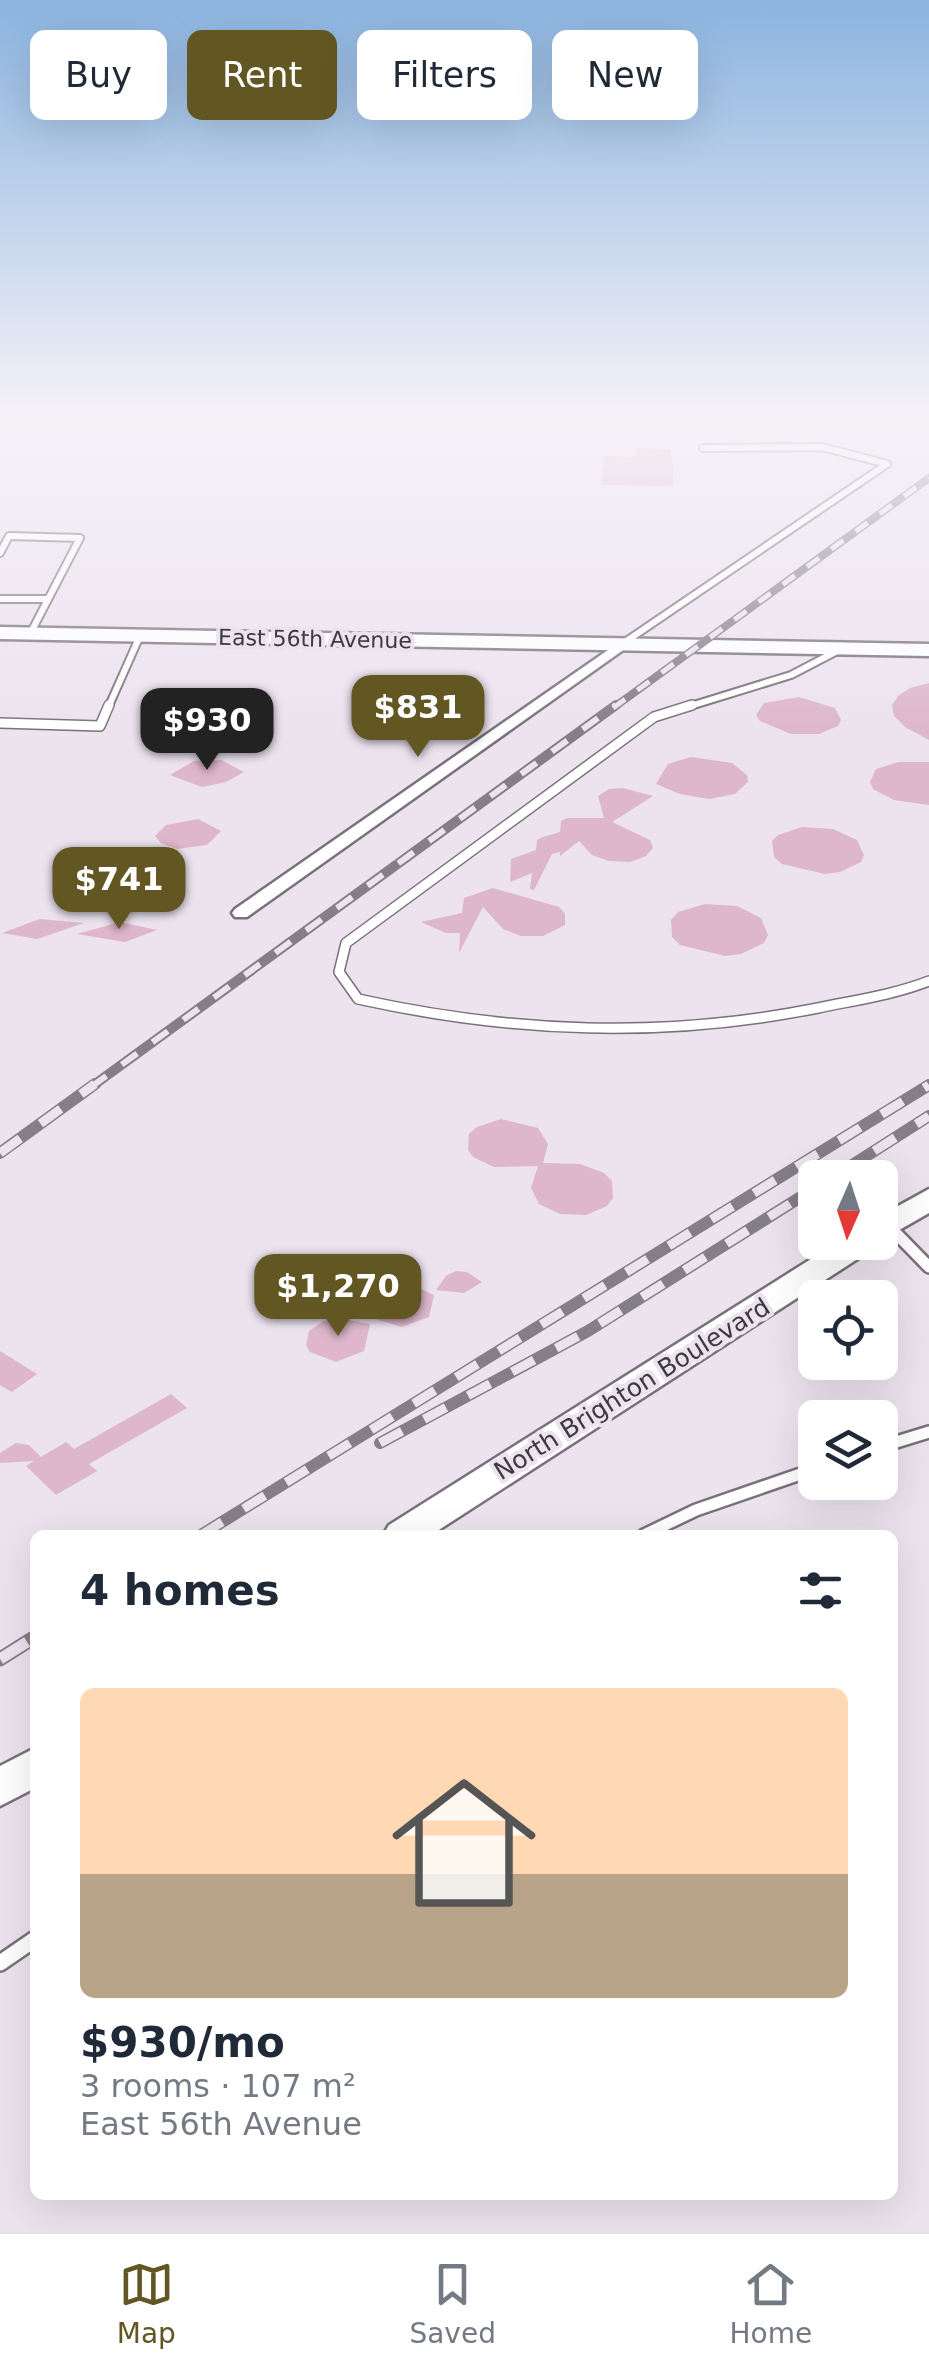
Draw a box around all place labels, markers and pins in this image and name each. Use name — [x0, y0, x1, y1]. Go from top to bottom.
pin: $831 — [359, 675, 477, 760]
pin: $930 — [148, 688, 266, 773]
pin: $741 — [60, 847, 178, 932]
pin: $1,270 — [257, 1254, 419, 1339]

